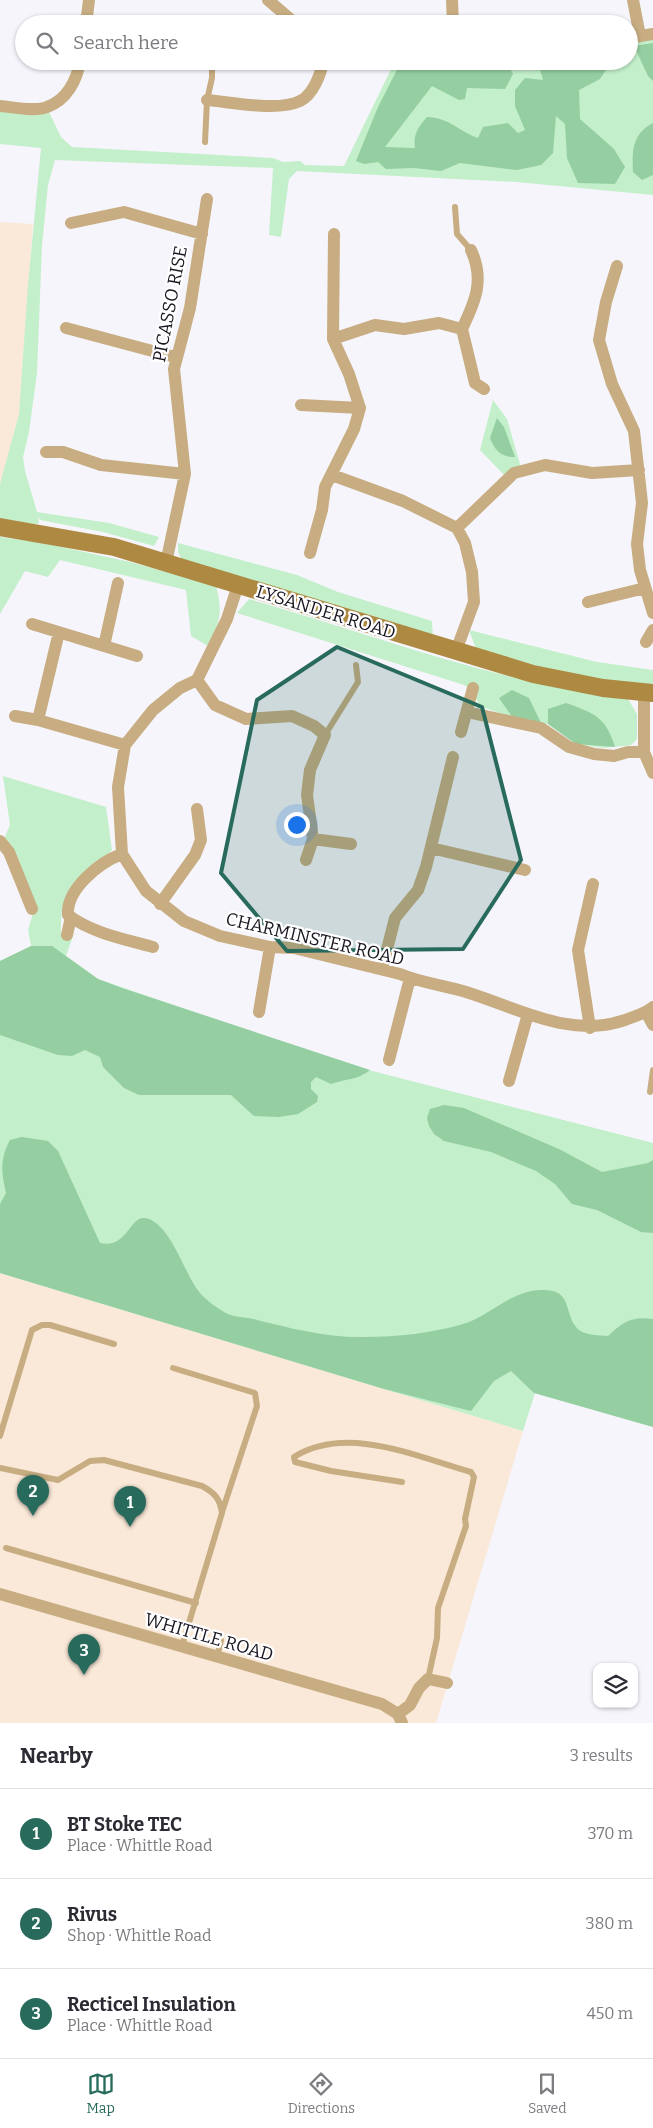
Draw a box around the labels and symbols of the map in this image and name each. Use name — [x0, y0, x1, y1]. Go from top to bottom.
street label: PICASSO RISE — [148, 244, 192, 364]
street label: LYSANDER ROAD — [254, 580, 398, 644]
your location — [284, 812, 310, 838]
street label: CHARMINSTER ROAD — [224, 908, 406, 970]
pin: 2 — [17, 1475, 49, 1516]
pin: 1 — [114, 1486, 146, 1527]
street label: WHITTLE ROAD — [142, 1608, 276, 1666]
pin: 3 — [68, 1634, 100, 1675]

